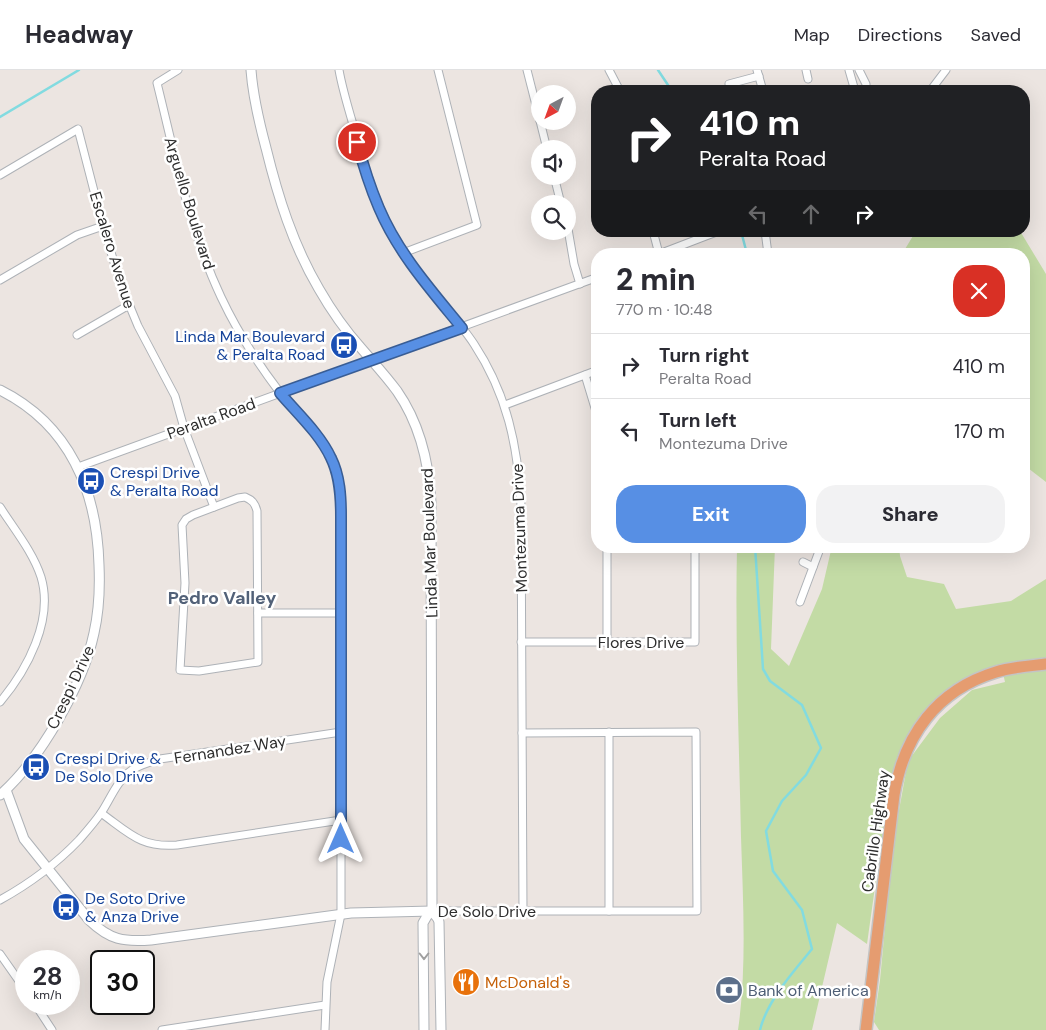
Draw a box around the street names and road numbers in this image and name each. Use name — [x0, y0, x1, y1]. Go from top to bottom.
street label: Arguello Boulevard — [159, 134, 220, 272]
street label: Escalero Avenue — [85, 189, 140, 311]
street label: Peralta Road — [164, 393, 258, 444]
street label: Montezuma Drive — [507, 463, 532, 593]
street label: Linda Mar Boulevard — [416, 468, 443, 618]
street label: Flores Drive — [598, 632, 684, 653]
street label: Crespi Drive — [42, 642, 99, 733]
street label: Fernandez Way — [173, 730, 288, 769]
street label: Cabrillo Highway — [857, 769, 894, 893]
street label: De Solo Drive — [438, 901, 536, 922]

